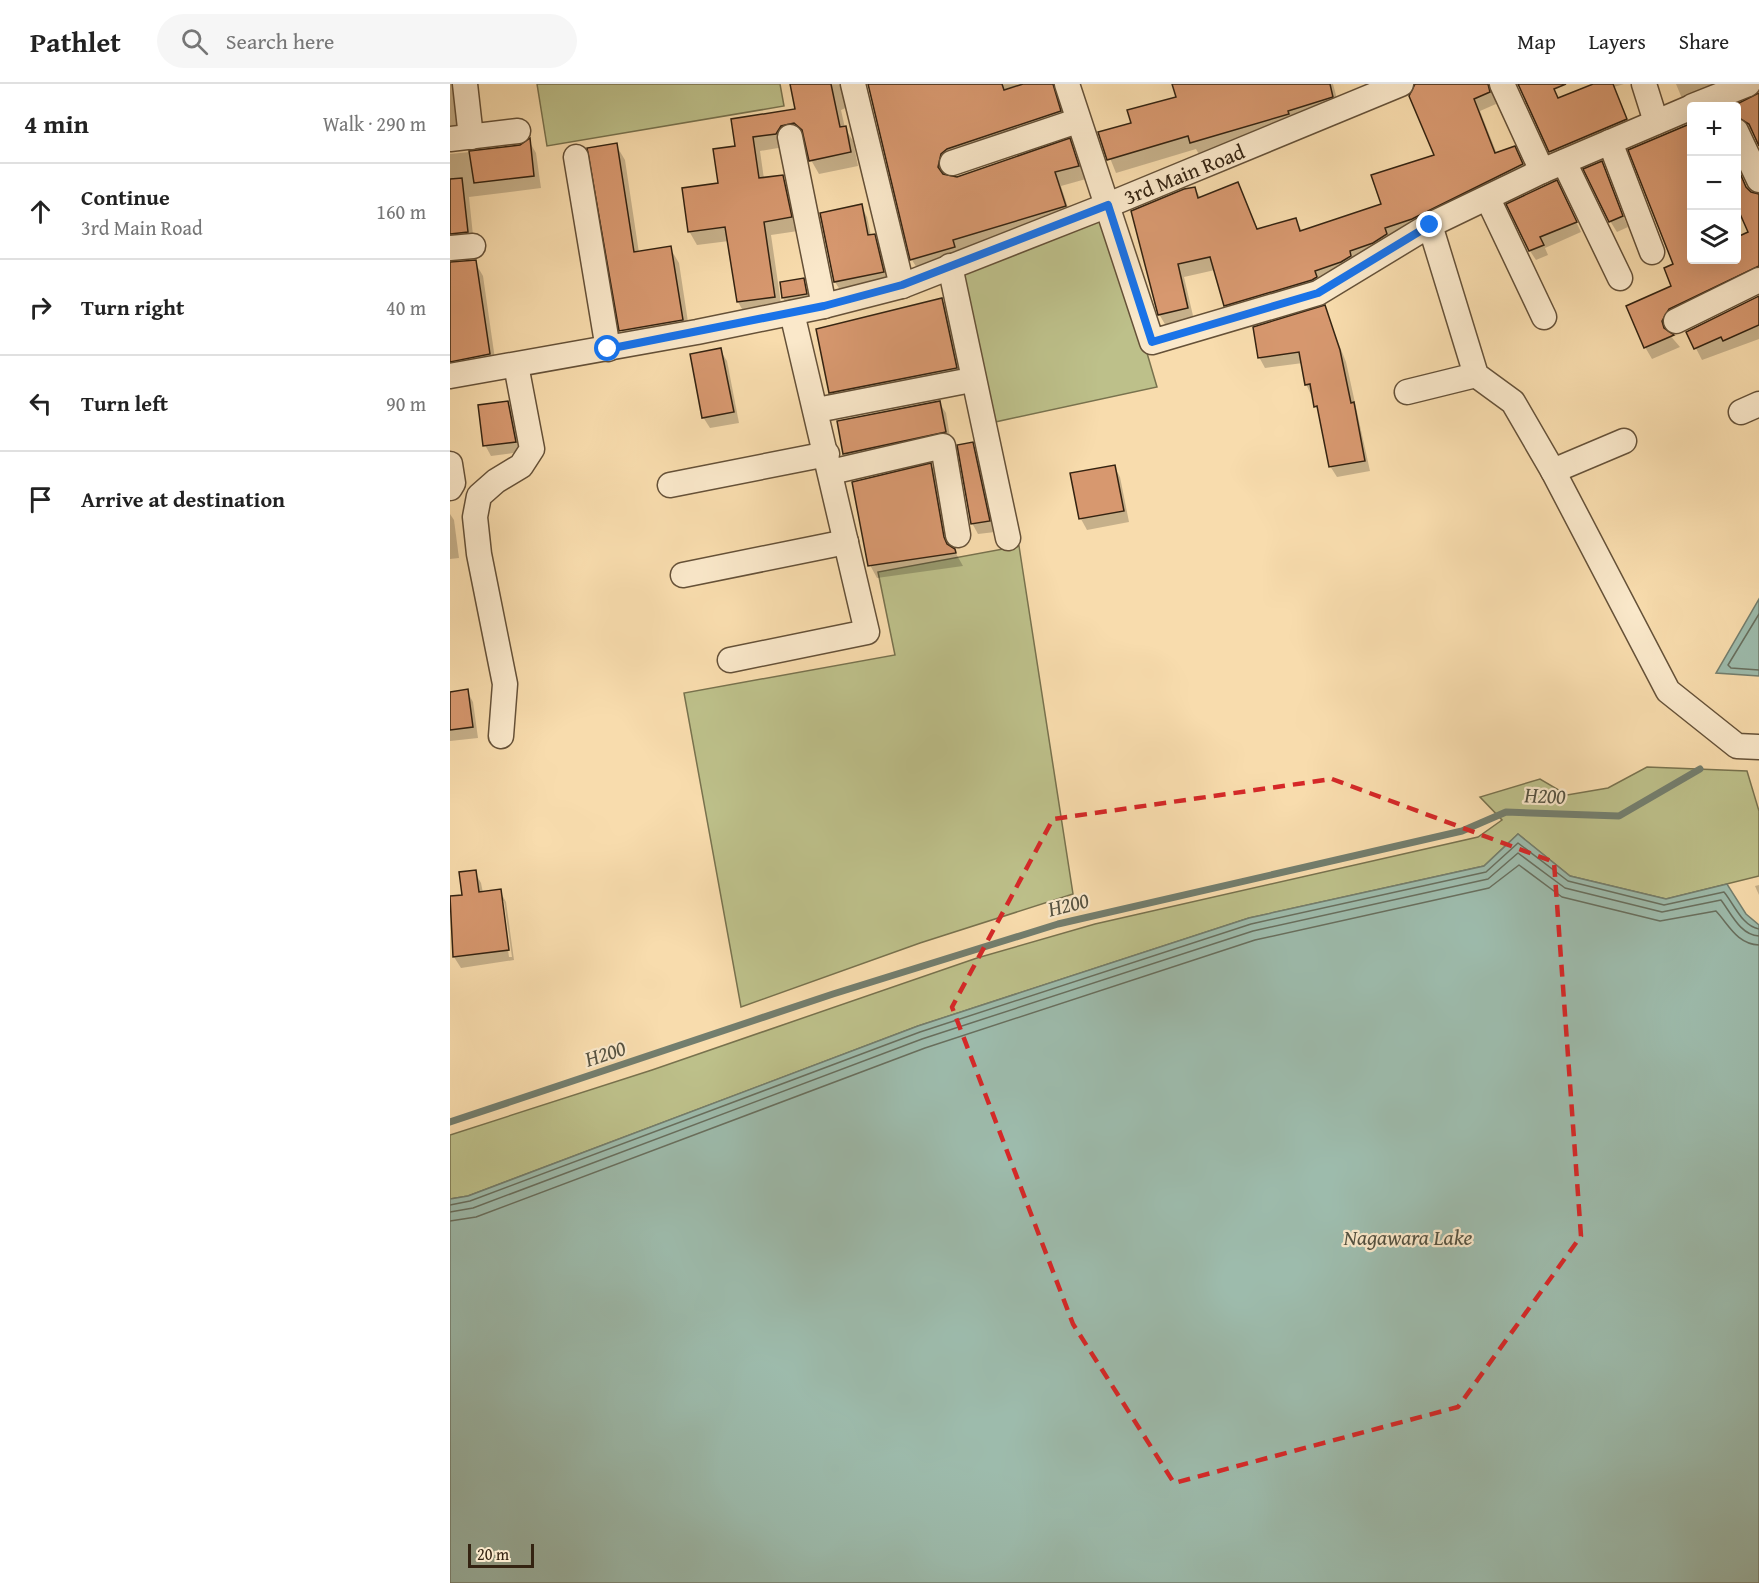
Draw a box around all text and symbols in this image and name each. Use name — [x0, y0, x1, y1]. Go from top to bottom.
search box — [157, 14, 577, 68]
text: Pathlet — [30, 21, 121, 62]
icon: search — [178, 25, 211, 58]
text: Search here — [226, 25, 334, 57]
text: Map — [1517, 26, 1556, 57]
text: Layers — [1589, 26, 1646, 57]
text: Share — [1679, 26, 1729, 57]
map controls — [1687, 102, 1741, 264]
button: + — [1687, 102, 1741, 156]
text: 4 min — [24, 104, 89, 143]
text: Walk · 290 m — [323, 109, 426, 138]
street label: 3rd Main Road — [1119, 135, 1250, 212]
button: − — [1687, 156, 1741, 210]
text: Continue — [81, 181, 170, 213]
icon: ahead — [24, 195, 57, 228]
text: 160 m — [376, 197, 426, 226]
button: layers — [1687, 210, 1741, 264]
route end — [1416, 211, 1442, 237]
text: 3rd Main Road — [81, 213, 203, 242]
icon: right — [24, 291, 57, 324]
text: Turn right — [81, 291, 184, 323]
text: 40 m — [386, 293, 426, 322]
route start — [594, 335, 620, 361]
icon: left — [24, 387, 57, 420]
text: Turn left — [81, 387, 168, 419]
text: 90 m — [386, 389, 426, 418]
icon: arrive — [24, 483, 57, 516]
text: Arrive at destination — [81, 483, 285, 515]
water label: H200 — [1523, 778, 1567, 812]
water label: H200 — [1043, 883, 1093, 925]
water label: H200 — [580, 1031, 630, 1075]
water label: Nagawara Lake — [1343, 1221, 1473, 1253]
scale bar — [468, 1541, 534, 1568]
text: 20 m — [477, 1542, 509, 1566]

